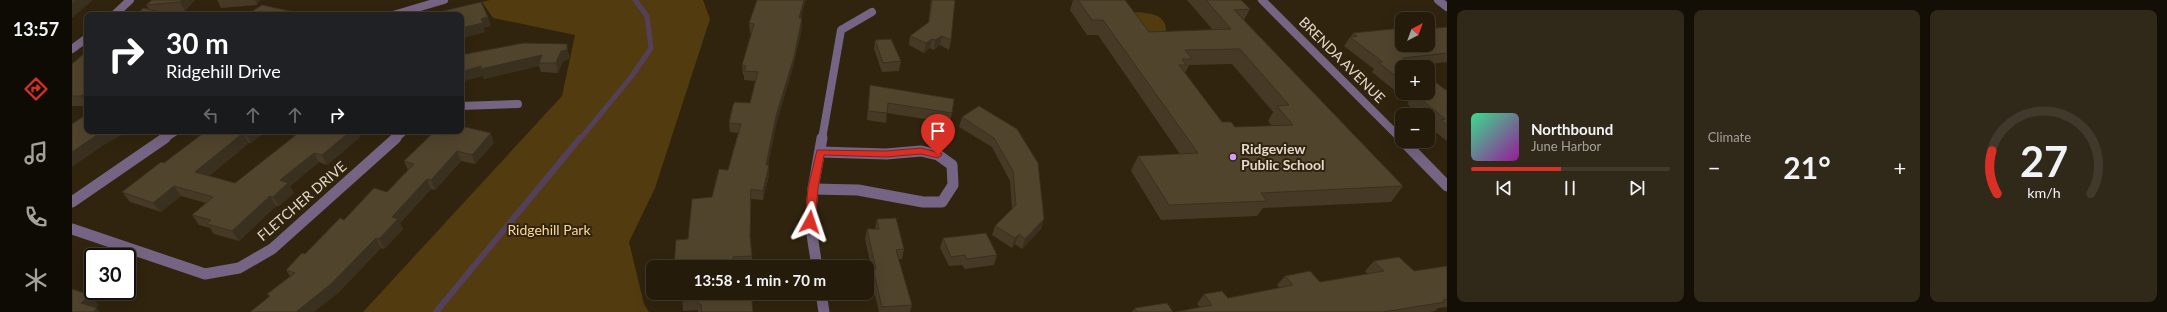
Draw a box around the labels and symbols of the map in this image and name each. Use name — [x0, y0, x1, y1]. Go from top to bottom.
north arrow — [1395, 12, 1435, 52]
street label: BRENDA AVENUE — [1296, 13, 1389, 106]
pin — [921, 114, 955, 155]
place label: Ridgeview Public School — [1241, 140, 1325, 173]
marker: Ridgeview Public School — [1228, 152, 1238, 162]
street label: FLETCHER DRIVE — [254, 157, 350, 244]
position arrow — [789, 201, 831, 243]
park label: Ridgehill Park — [507, 221, 591, 238]
speed limit sign: 30 — [84, 248, 136, 300]

